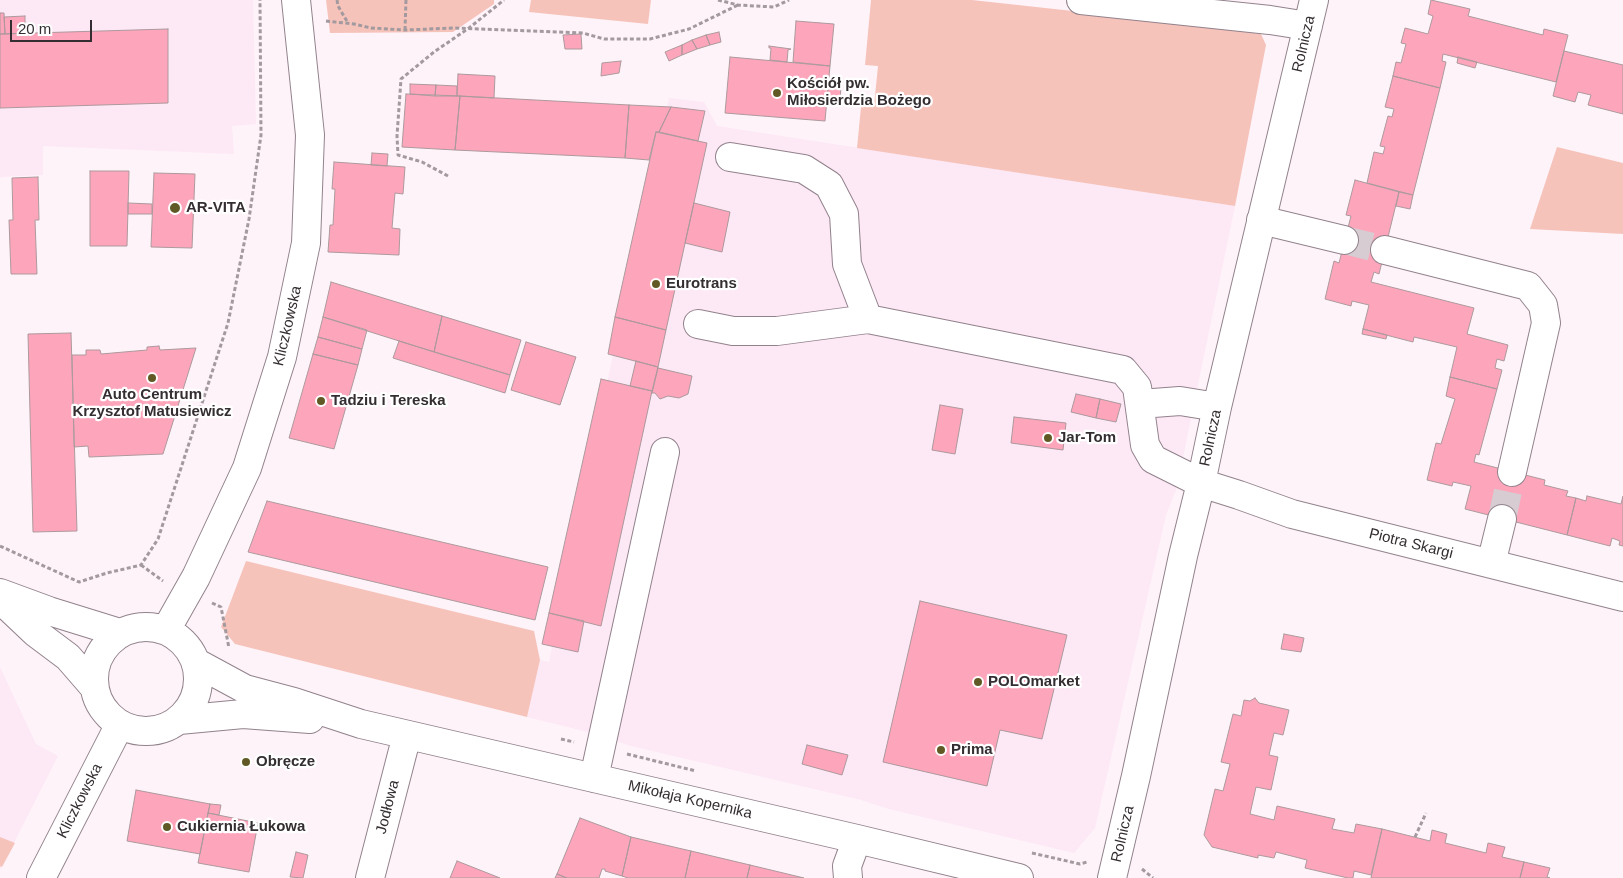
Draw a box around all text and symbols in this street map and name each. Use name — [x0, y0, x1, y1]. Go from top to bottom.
scale bar — [12, 10, 95, 42]
street label: Rolnicza — [1289, 14, 1319, 74]
text: 20 m — [18, 20, 51, 37]
place label: Kościół pw. Miłosierdzia Bożego — [787, 75, 931, 110]
marker: Kościół pw. Miłosierdzia Bożego — [771, 87, 783, 99]
place label: AR-VITA — [186, 199, 246, 217]
marker: AR-VITA — [168, 201, 182, 215]
place label: Eurotrans — [666, 275, 737, 293]
marker: Eurotrans — [650, 278, 662, 290]
street label: Kliczkowska — [270, 284, 306, 368]
marker: Auto Centrum Krzysztof Matusiewicz — [146, 372, 158, 384]
place label: Auto Centrum Krzysztof Matusiewicz — [72, 386, 232, 421]
place label: Tadziu i Tereska — [331, 392, 445, 410]
marker: Tadziu i Tereska — [315, 395, 327, 407]
street label: Rolnicza — [1196, 408, 1226, 468]
place label: Jar-Tom — [1058, 429, 1116, 447]
marker: Jar-Tom — [1042, 432, 1054, 444]
street label: Piotra Skargi — [1367, 525, 1455, 563]
place label: POLOmarket — [988, 673, 1080, 691]
marker: POLOmarket — [972, 676, 984, 688]
place label: Prima — [951, 741, 993, 759]
marker: Prima — [935, 744, 947, 756]
place label: Obręcze — [256, 753, 315, 771]
marker: Obręcze — [240, 756, 252, 768]
street label: Kliczkowska — [53, 761, 107, 841]
street label: Mikołaja Kopernika — [626, 777, 754, 823]
street label: Jodłowa — [373, 778, 403, 836]
street label: Rolnicza — [1108, 804, 1138, 864]
place label: Cukiernia Łukowa — [177, 818, 305, 836]
marker: Cukiernia Łukowa — [161, 821, 173, 833]

